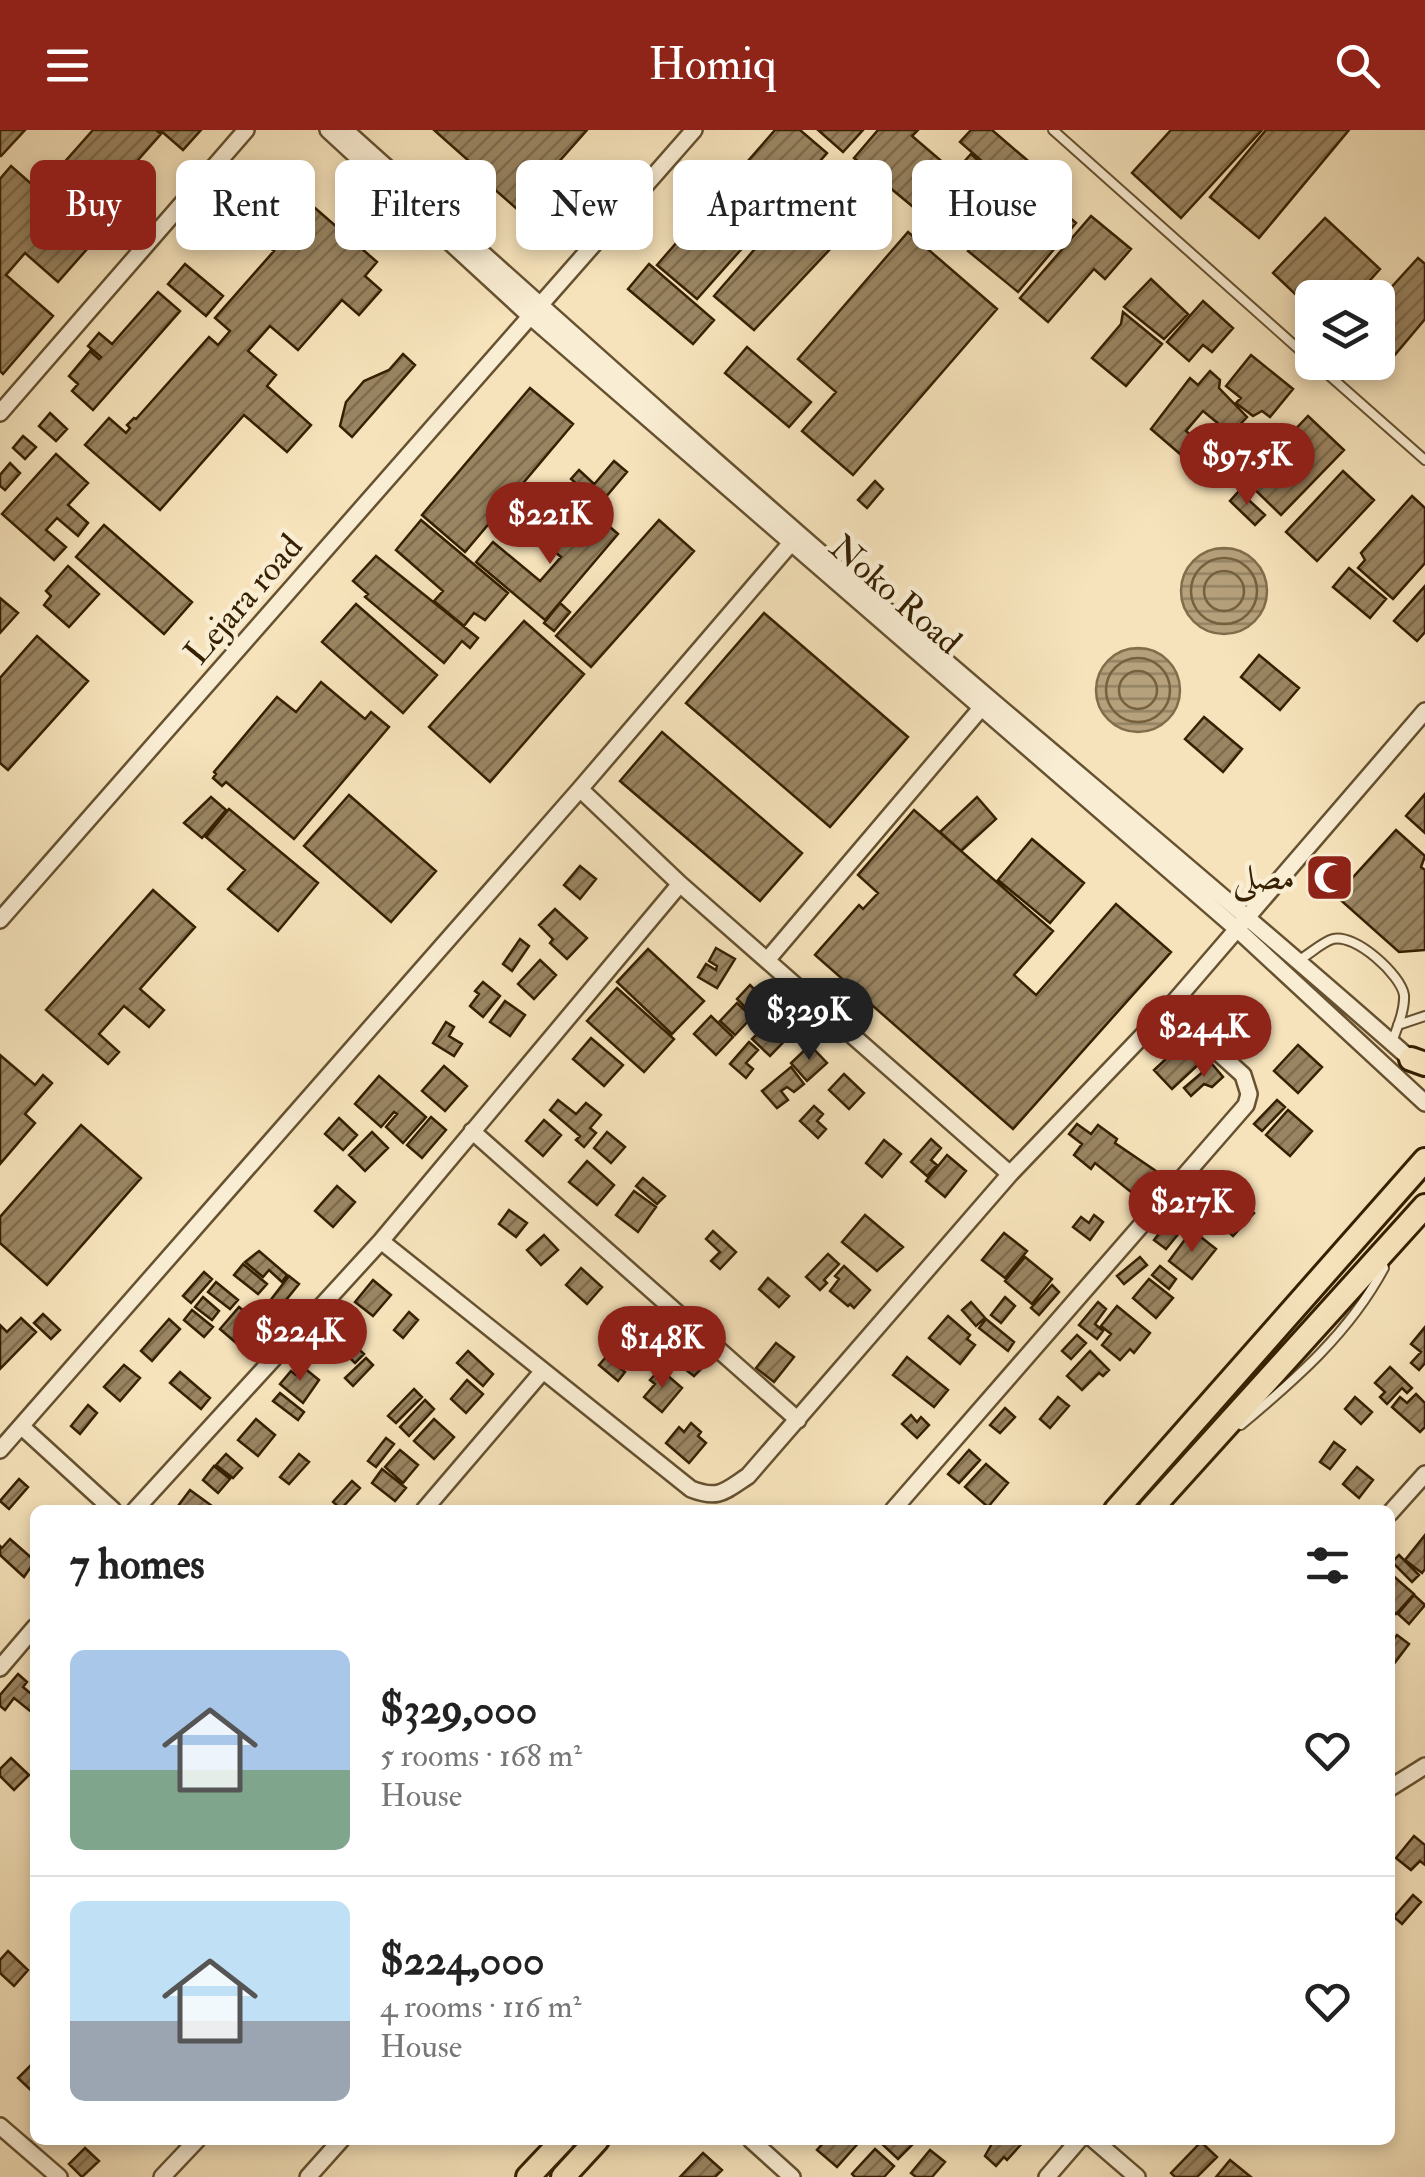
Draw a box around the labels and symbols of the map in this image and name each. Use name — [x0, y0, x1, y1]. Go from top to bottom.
pin: $97.5K — [1166, 423, 1328, 508]
pin: $221K — [480, 482, 620, 567]
street label: Lejara road — [175, 525, 312, 674]
street label: Noko Road — [820, 525, 970, 664]
mosque icon: مصلى — [1304, 851, 1356, 903]
place label: مصلى — [1233, 856, 1295, 902]
pin: $329K — [739, 978, 879, 1063]
pin: $244K — [1134, 995, 1274, 1080]
pin: $217K — [1122, 1170, 1262, 1255]
pin: $224K — [230, 1299, 370, 1384]
pin: $148K — [592, 1306, 732, 1391]

